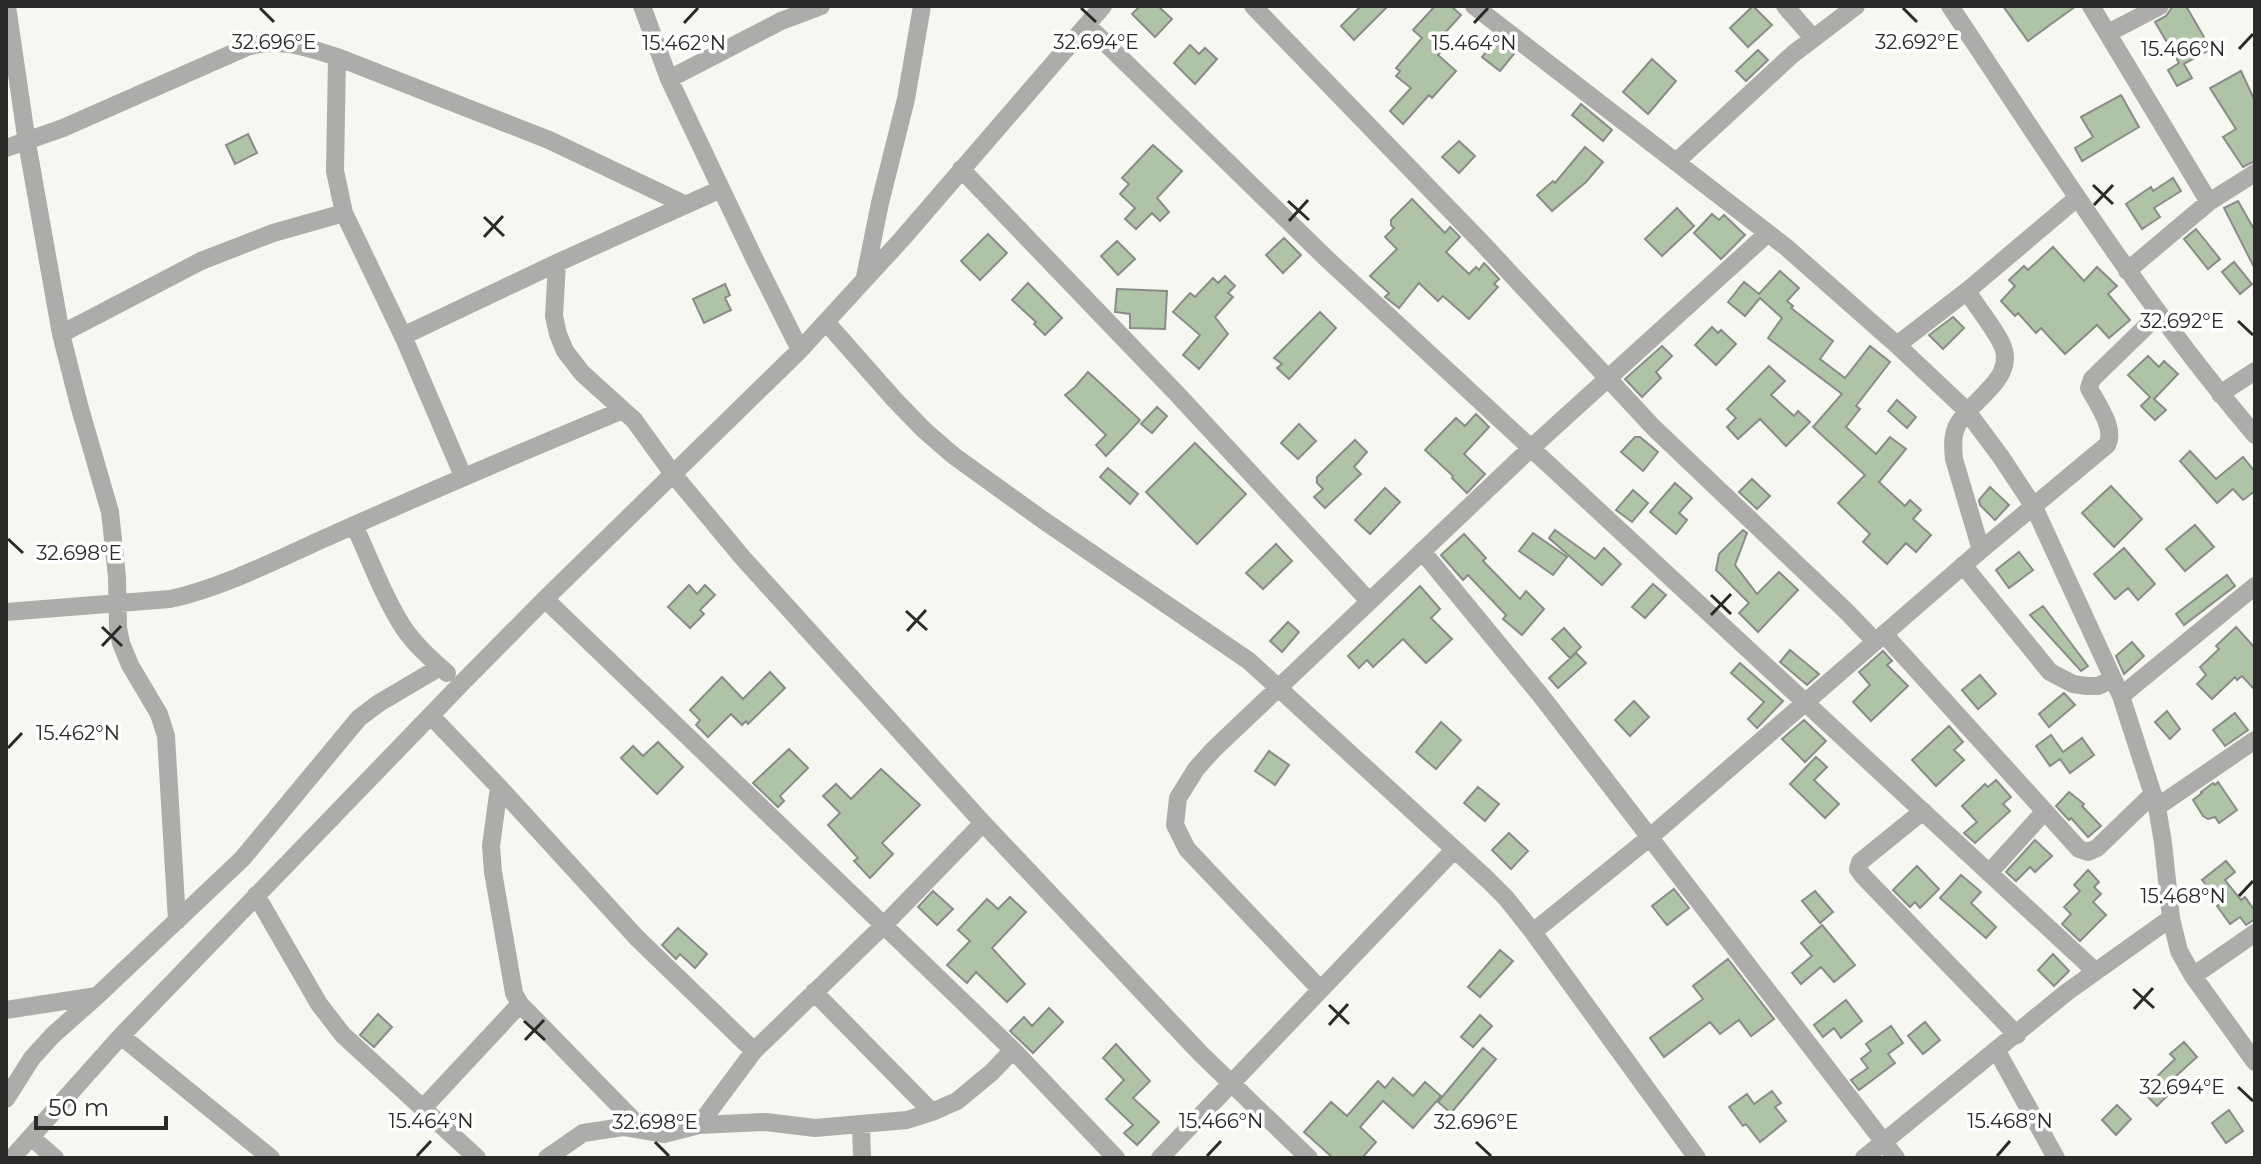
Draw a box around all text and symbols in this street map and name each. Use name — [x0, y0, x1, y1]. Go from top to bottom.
text: 32.696°E — [232, 30, 316, 54]
text: 32.694°E — [1053, 30, 1139, 54]
text: 32.692°E — [1875, 30, 1959, 54]
text: 15.462°N — [642, 31, 726, 55]
text: 15.464°N — [1431, 31, 1517, 55]
text: 15.466°N — [2141, 37, 2225, 61]
text: 32.692°E — [2140, 309, 2224, 333]
text: 32.698°E — [36, 541, 122, 565]
text: 15.462°N — [36, 721, 120, 745]
text: 15.468°N — [2140, 884, 2226, 908]
text: 32.694°E — [2139, 1075, 2225, 1099]
scale bar — [36, 1080, 166, 1130]
text: 50 m — [48, 1093, 109, 1122]
text: 15.464°N — [388, 1109, 474, 1133]
text: 15.466°N — [1179, 1109, 1263, 1133]
text: 15.468°N — [1967, 1109, 2053, 1133]
text: 32.698°E — [612, 1110, 698, 1134]
text: 32.696°E — [1434, 1110, 1518, 1134]

